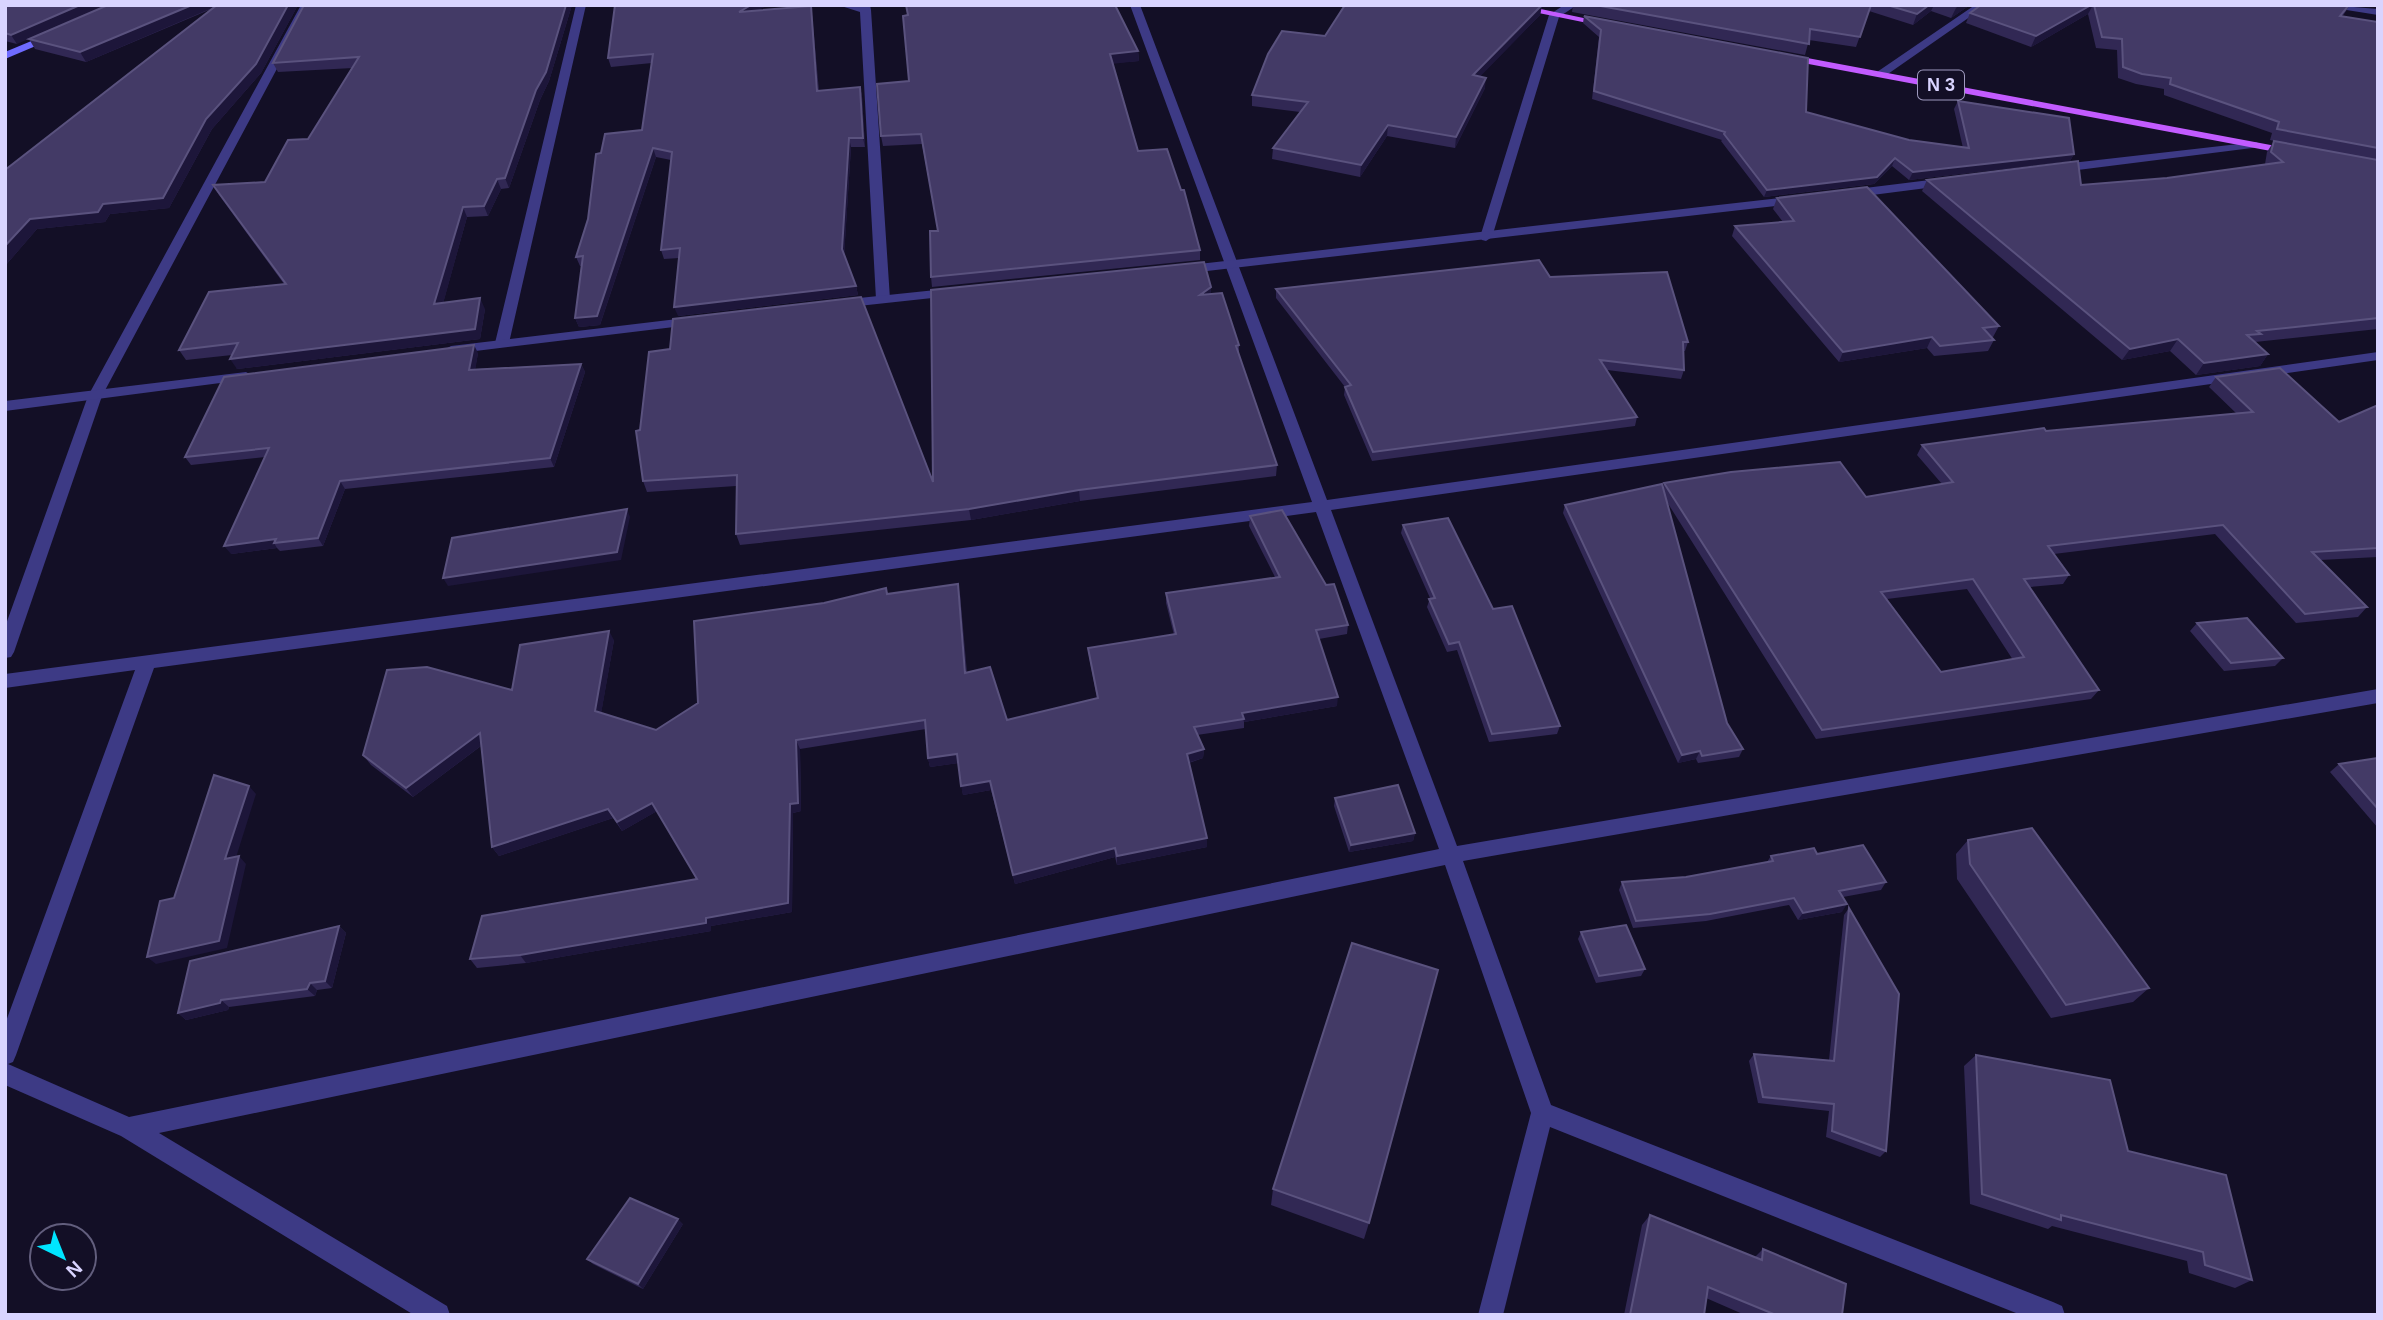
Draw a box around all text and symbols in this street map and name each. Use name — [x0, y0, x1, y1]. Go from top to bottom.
road number: N 3 — [1918, 70, 1964, 100]
north arrow — [28, 1222, 98, 1292]
text: N — [62, 1257, 86, 1281]

